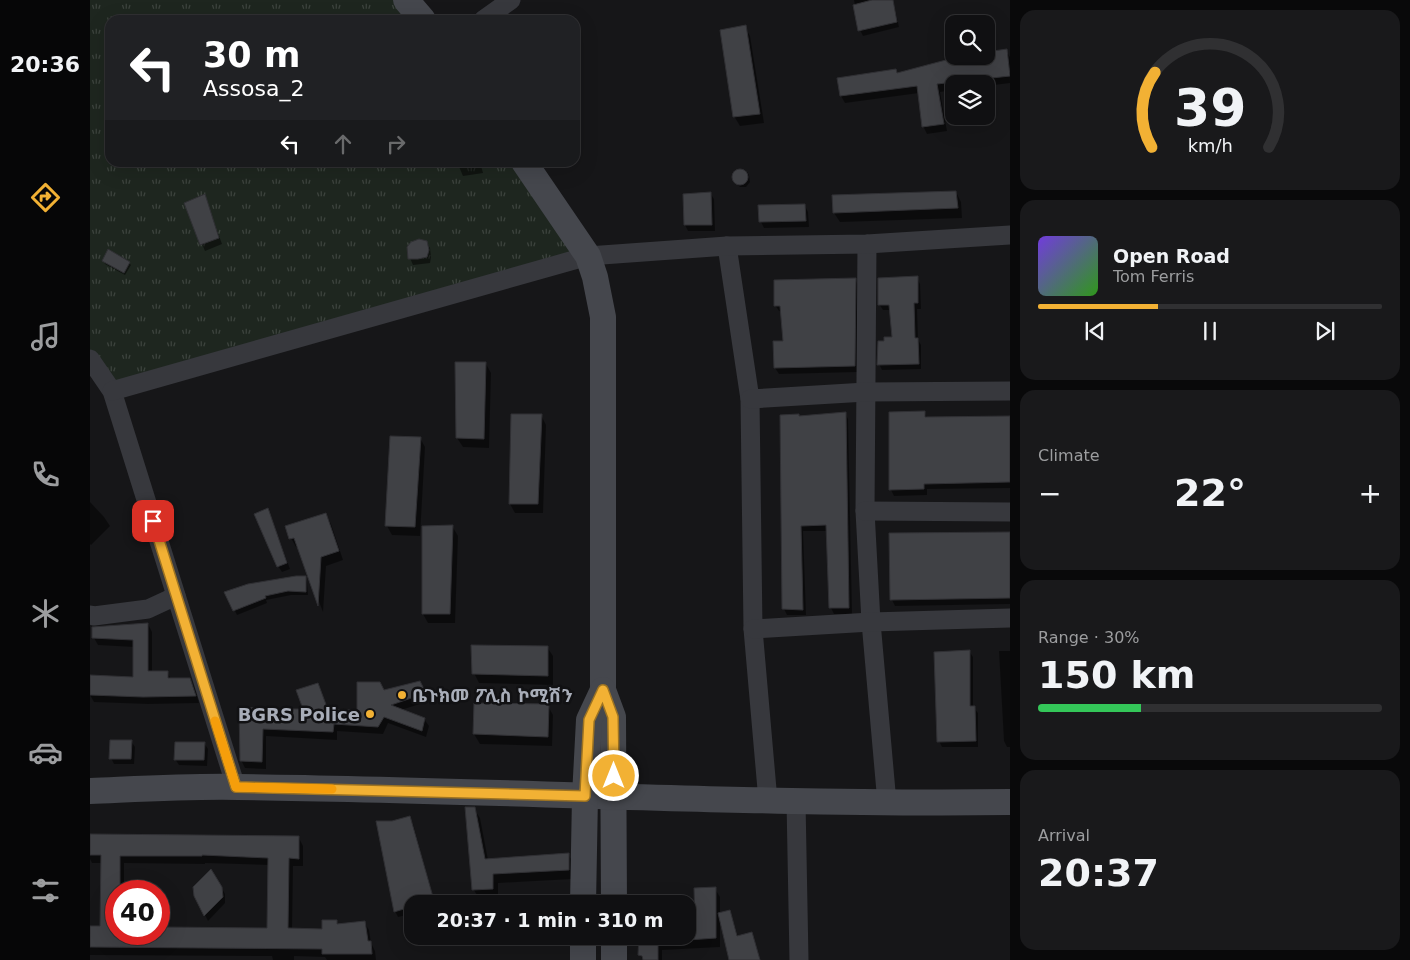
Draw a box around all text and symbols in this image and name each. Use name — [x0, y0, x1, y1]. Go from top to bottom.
map controls — [945, 15, 995, 125]
button: search — [945, 15, 995, 65]
icon: left — [120, 35, 185, 100]
text: 30 m — [203, 35, 300, 75]
text: 20:36 — [10, 52, 80, 77]
button: layers — [945, 75, 995, 125]
text: Assosa_2 — [203, 76, 304, 101]
text: 39 — [1174, 78, 1246, 138]
icon: left — [276, 130, 304, 158]
icon: ahead — [329, 130, 357, 158]
icon: right — [382, 130, 410, 158]
text: km/h — [1187, 135, 1233, 156]
icon: directions — [28, 180, 63, 215]
text: Open Road — [1113, 245, 1230, 267]
text: Tom Ferris — [1113, 267, 1194, 286]
icon: previous — [1081, 317, 1109, 345]
icon: pause — [1196, 317, 1224, 345]
icon: next — [1311, 317, 1339, 345]
icon: music — [28, 319, 63, 354]
text: Climate — [1038, 446, 1100, 465]
icon: phone — [28, 457, 63, 492]
text: 22° — [1174, 471, 1246, 515]
text: − — [1038, 477, 1061, 510]
text: + — [1359, 477, 1382, 510]
pin — [132, 500, 174, 542]
icon: arrive — [139, 507, 167, 535]
icon: climate — [28, 596, 63, 631]
text: Range · 30% — [1038, 628, 1140, 647]
text: 150 km — [1038, 653, 1195, 697]
place label: ቤጉክመ ፖሊስ ኮሚሽን — [412, 685, 573, 706]
marker: ቤጉክመ ፖሊስ ኮሚሽን — [396, 689, 408, 701]
place label: BGRS Police — [238, 704, 360, 725]
marker: BGRS Police — [364, 708, 376, 720]
icon: car — [28, 735, 63, 770]
position arrow — [587, 749, 639, 801]
text: Arrival — [1038, 826, 1090, 845]
text: 20:37 — [1038, 851, 1159, 895]
icon: filters — [28, 873, 63, 908]
speed limit sign: 40 — [105, 880, 170, 945]
text: 20:37 · 1 min · 310 m — [436, 909, 664, 931]

